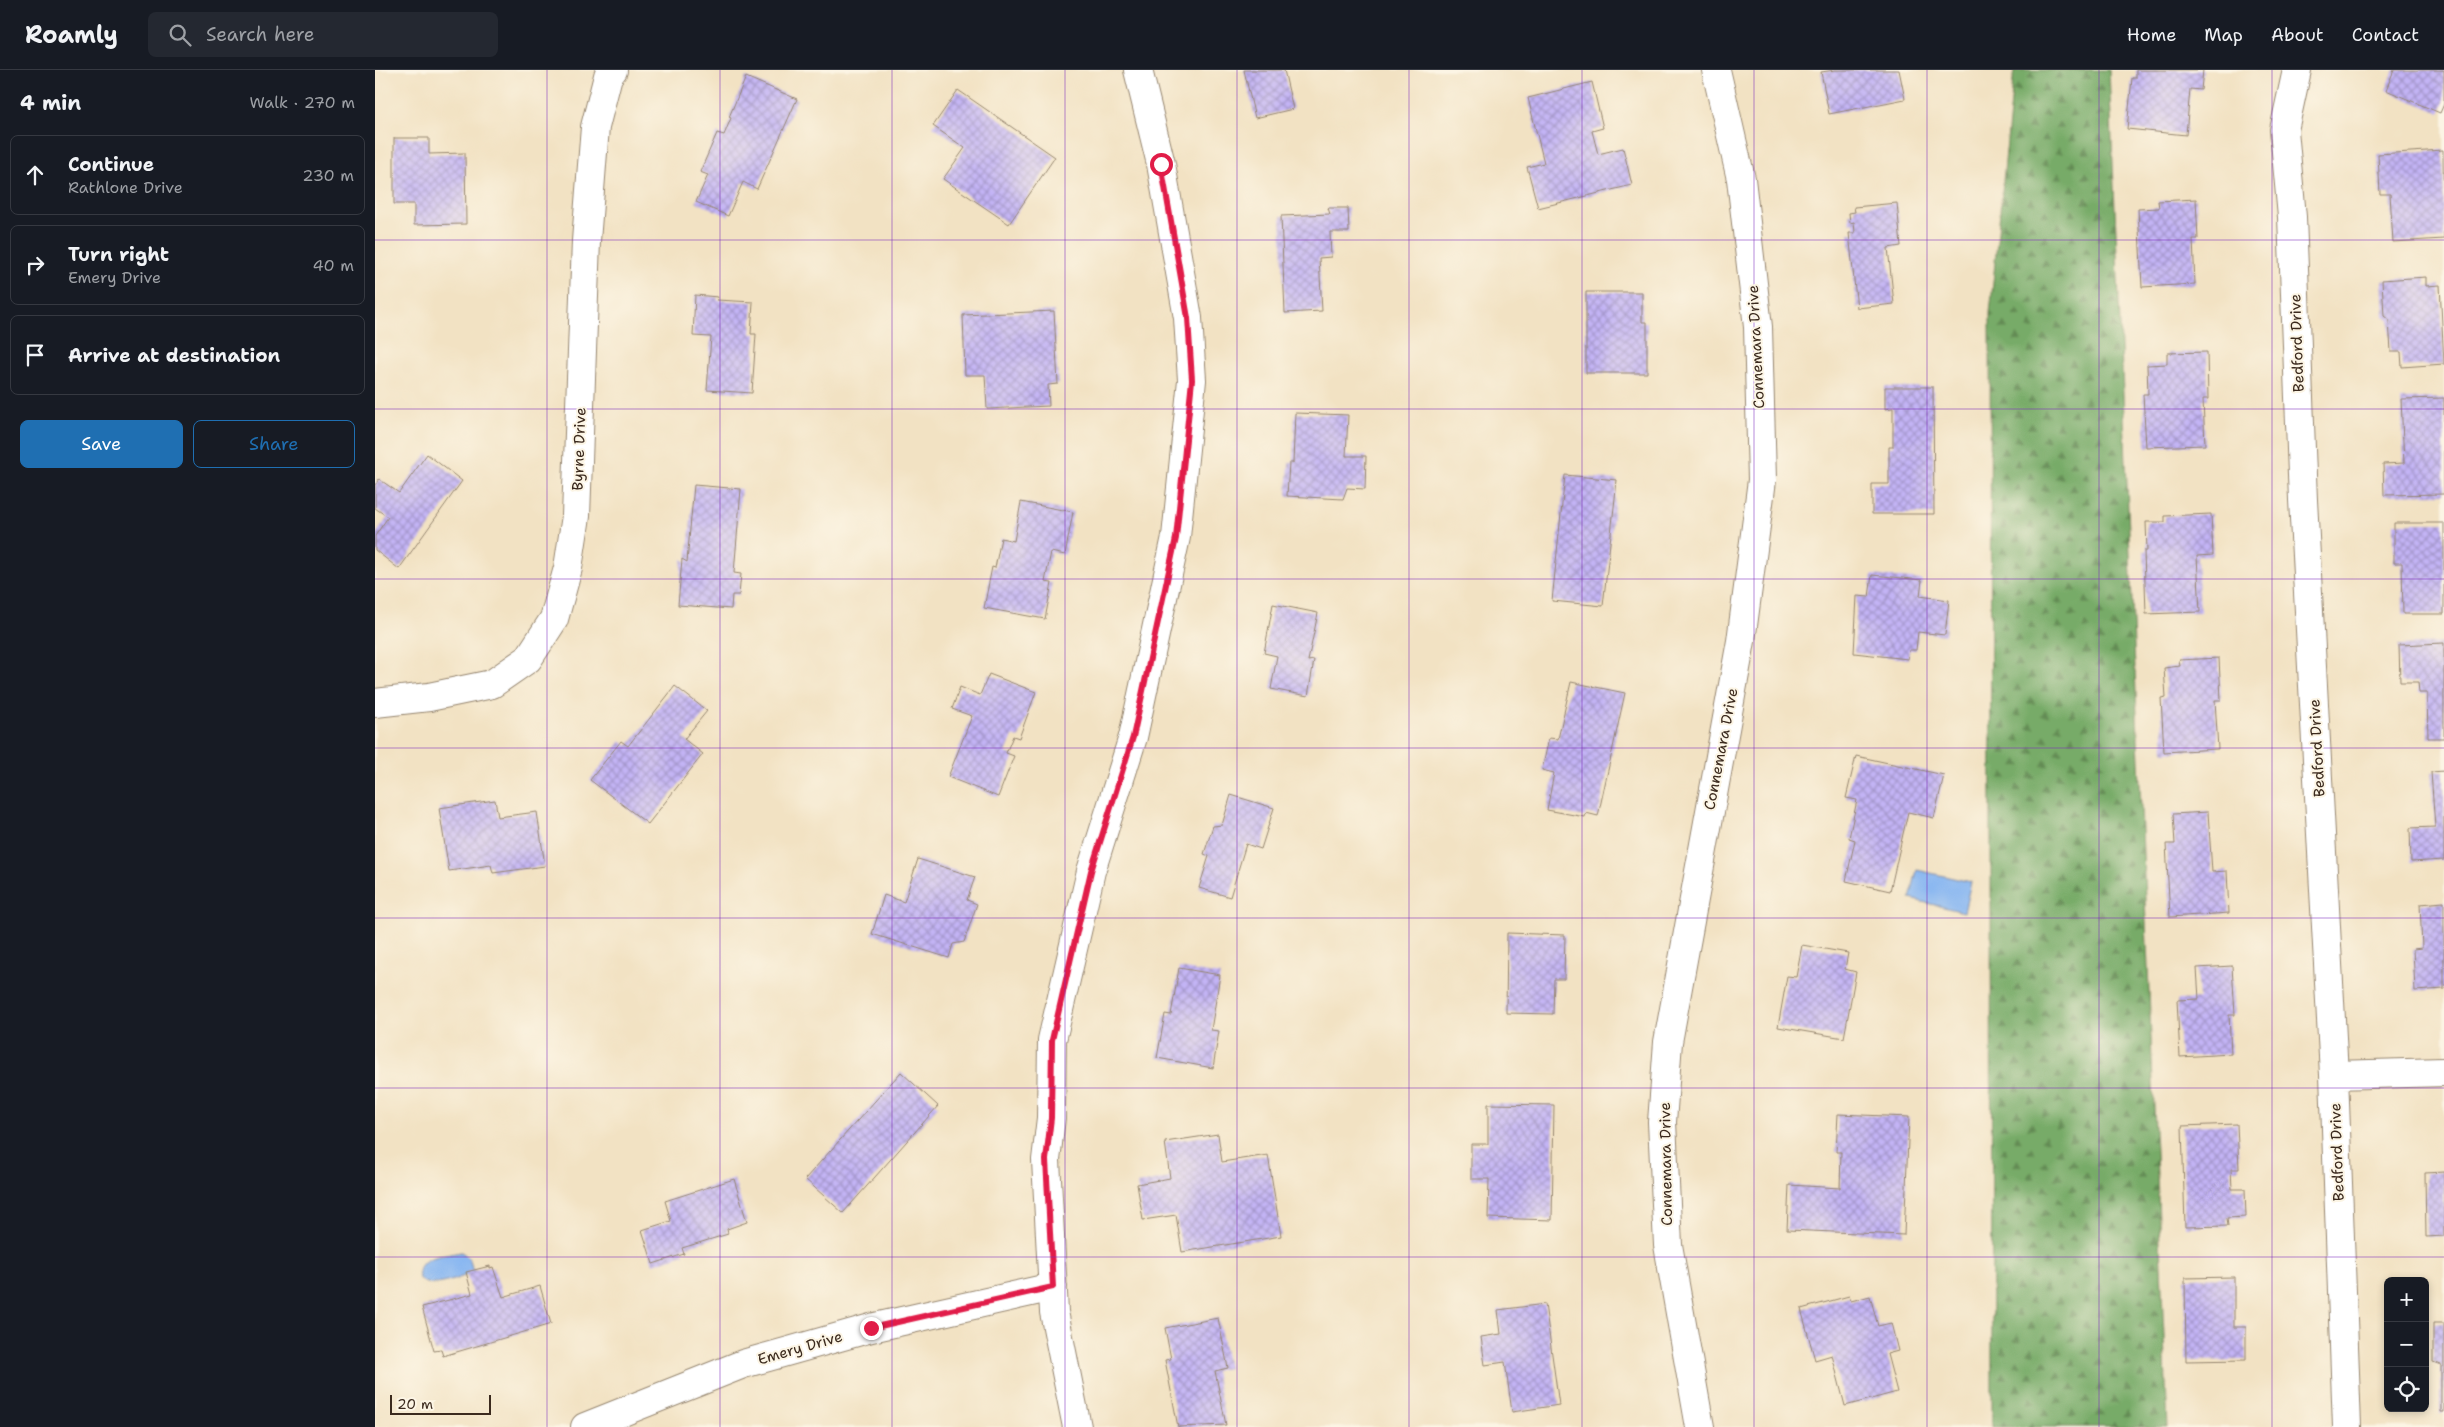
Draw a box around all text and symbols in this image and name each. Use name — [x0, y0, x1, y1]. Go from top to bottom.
search box — [148, 12, 498, 57]
text: Roamly — [25, 19, 118, 51]
icon: search — [166, 21, 194, 49]
text: Search here — [206, 22, 315, 47]
text: Home — [2127, 23, 2176, 47]
text: Map — [2204, 23, 2243, 47]
text: About — [2271, 23, 2324, 47]
text: Contact — [2352, 23, 2419, 47]
text: 4 min — [20, 89, 81, 117]
text: Walk · 270 m — [250, 92, 355, 113]
text: Continue — [68, 152, 154, 177]
route start — [1150, 153, 1173, 176]
icon: ahead — [21, 161, 49, 189]
text: 230 m — [302, 165, 354, 186]
text: Rathlone Drive — [68, 177, 183, 198]
text: Turn right — [68, 242, 169, 267]
icon: right — [21, 251, 49, 279]
text: 40 m — [312, 255, 354, 276]
text: Emery Drive — [68, 267, 161, 288]
street label: Connemara Drive — [1743, 285, 1769, 409]
street label: Bedford Drive — [2285, 294, 2309, 392]
icon: arrive — [21, 341, 49, 369]
text: Arrive at destination — [68, 343, 280, 368]
street label: Byrne Drive — [568, 407, 590, 491]
button: Save — [20, 420, 183, 468]
button: Share — [193, 420, 355, 468]
street label: Connemara Drive — [1699, 686, 1743, 812]
street label: Bedford Drive — [2304, 698, 2330, 798]
street label: Connemara Drive — [1655, 1102, 1677, 1226]
street label: Bedford Drive — [2325, 1103, 2349, 1201]
map controls — [2384, 1277, 2429, 1412]
button: + — [2384, 1277, 2429, 1322]
route end — [860, 1317, 883, 1340]
button: − — [2384, 1322, 2429, 1367]
street label: Emery Drive — [755, 1326, 845, 1370]
button: locate — [2384, 1367, 2429, 1412]
scale bar — [390, 1392, 491, 1415]
text: 20 m — [397, 1395, 433, 1413]

